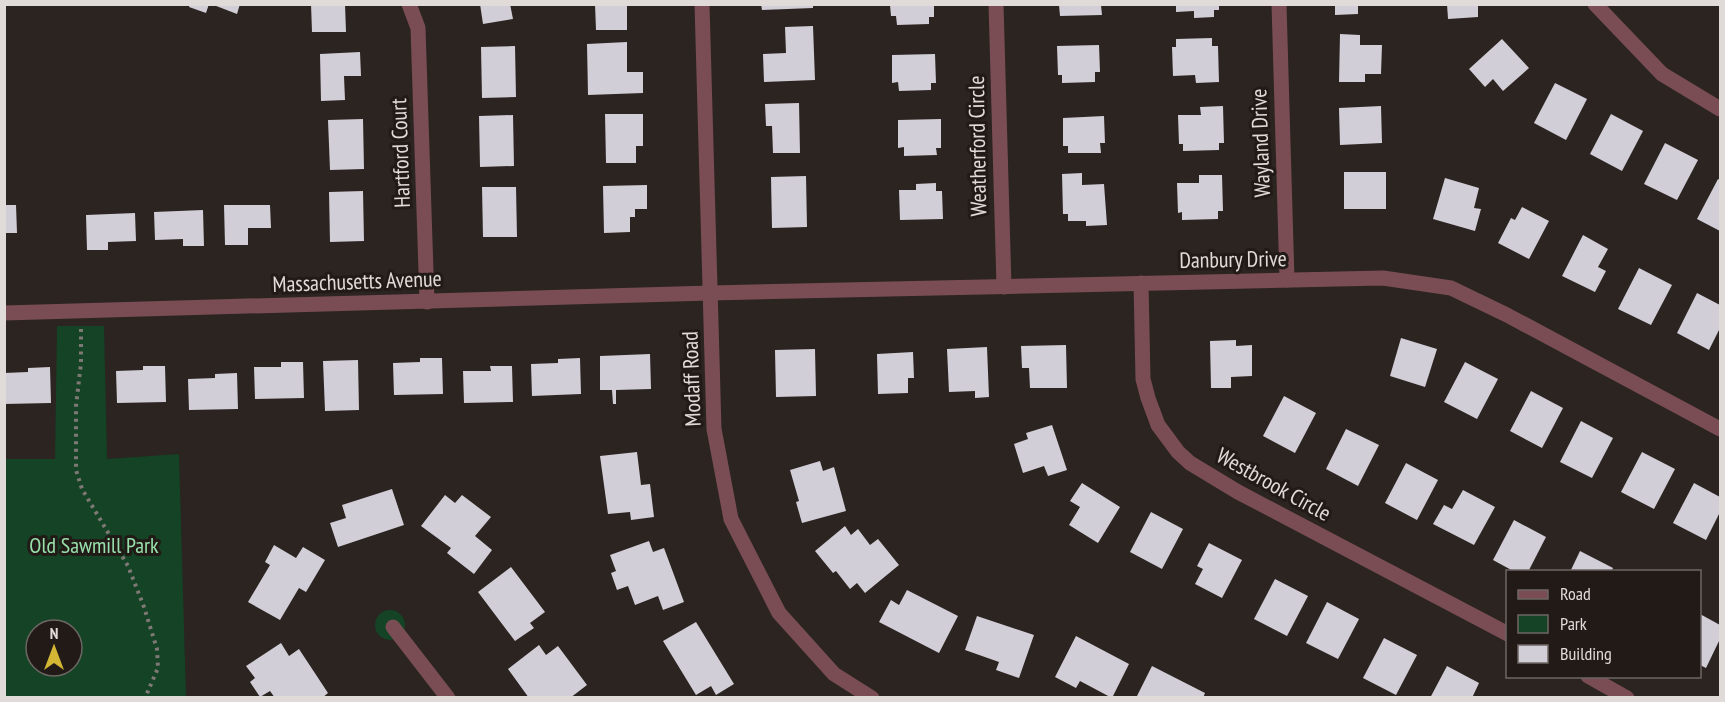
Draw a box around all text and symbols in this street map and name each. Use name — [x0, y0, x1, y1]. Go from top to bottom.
street label: Weatherford Circle — [962, 75, 992, 217]
street label: Wayland Drive — [1244, 88, 1276, 198]
street label: Hartford Court — [384, 98, 416, 208]
street label: Danbury Drive — [1179, 244, 1287, 274]
street label: Massachusetts Avenue — [272, 264, 442, 298]
street label: Modaff Road — [675, 331, 707, 427]
street label: Westbrook Circle — [1212, 441, 1336, 527]
park label: Old Sawmill Park — [29, 531, 159, 559]
legend — [1506, 570, 1701, 678]
text: Road — [1560, 582, 1591, 605]
text: Park — [1560, 612, 1587, 635]
north arrow — [24, 618, 84, 678]
text: N — [50, 623, 58, 643]
text: Building — [1560, 642, 1612, 665]

